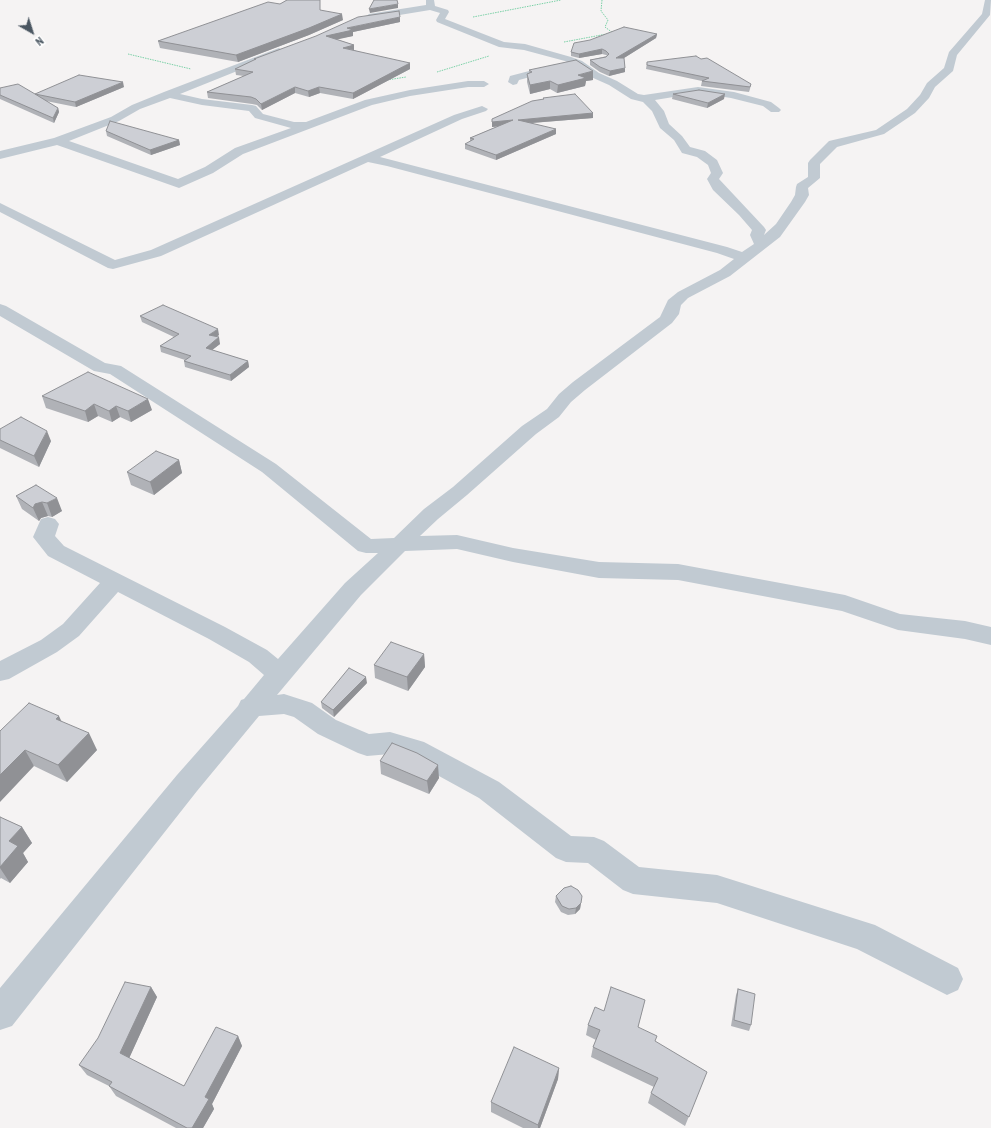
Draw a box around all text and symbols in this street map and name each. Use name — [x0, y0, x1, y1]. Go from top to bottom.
north arrow — [12, 12, 52, 52]
text: N — [33, 34, 46, 49]

